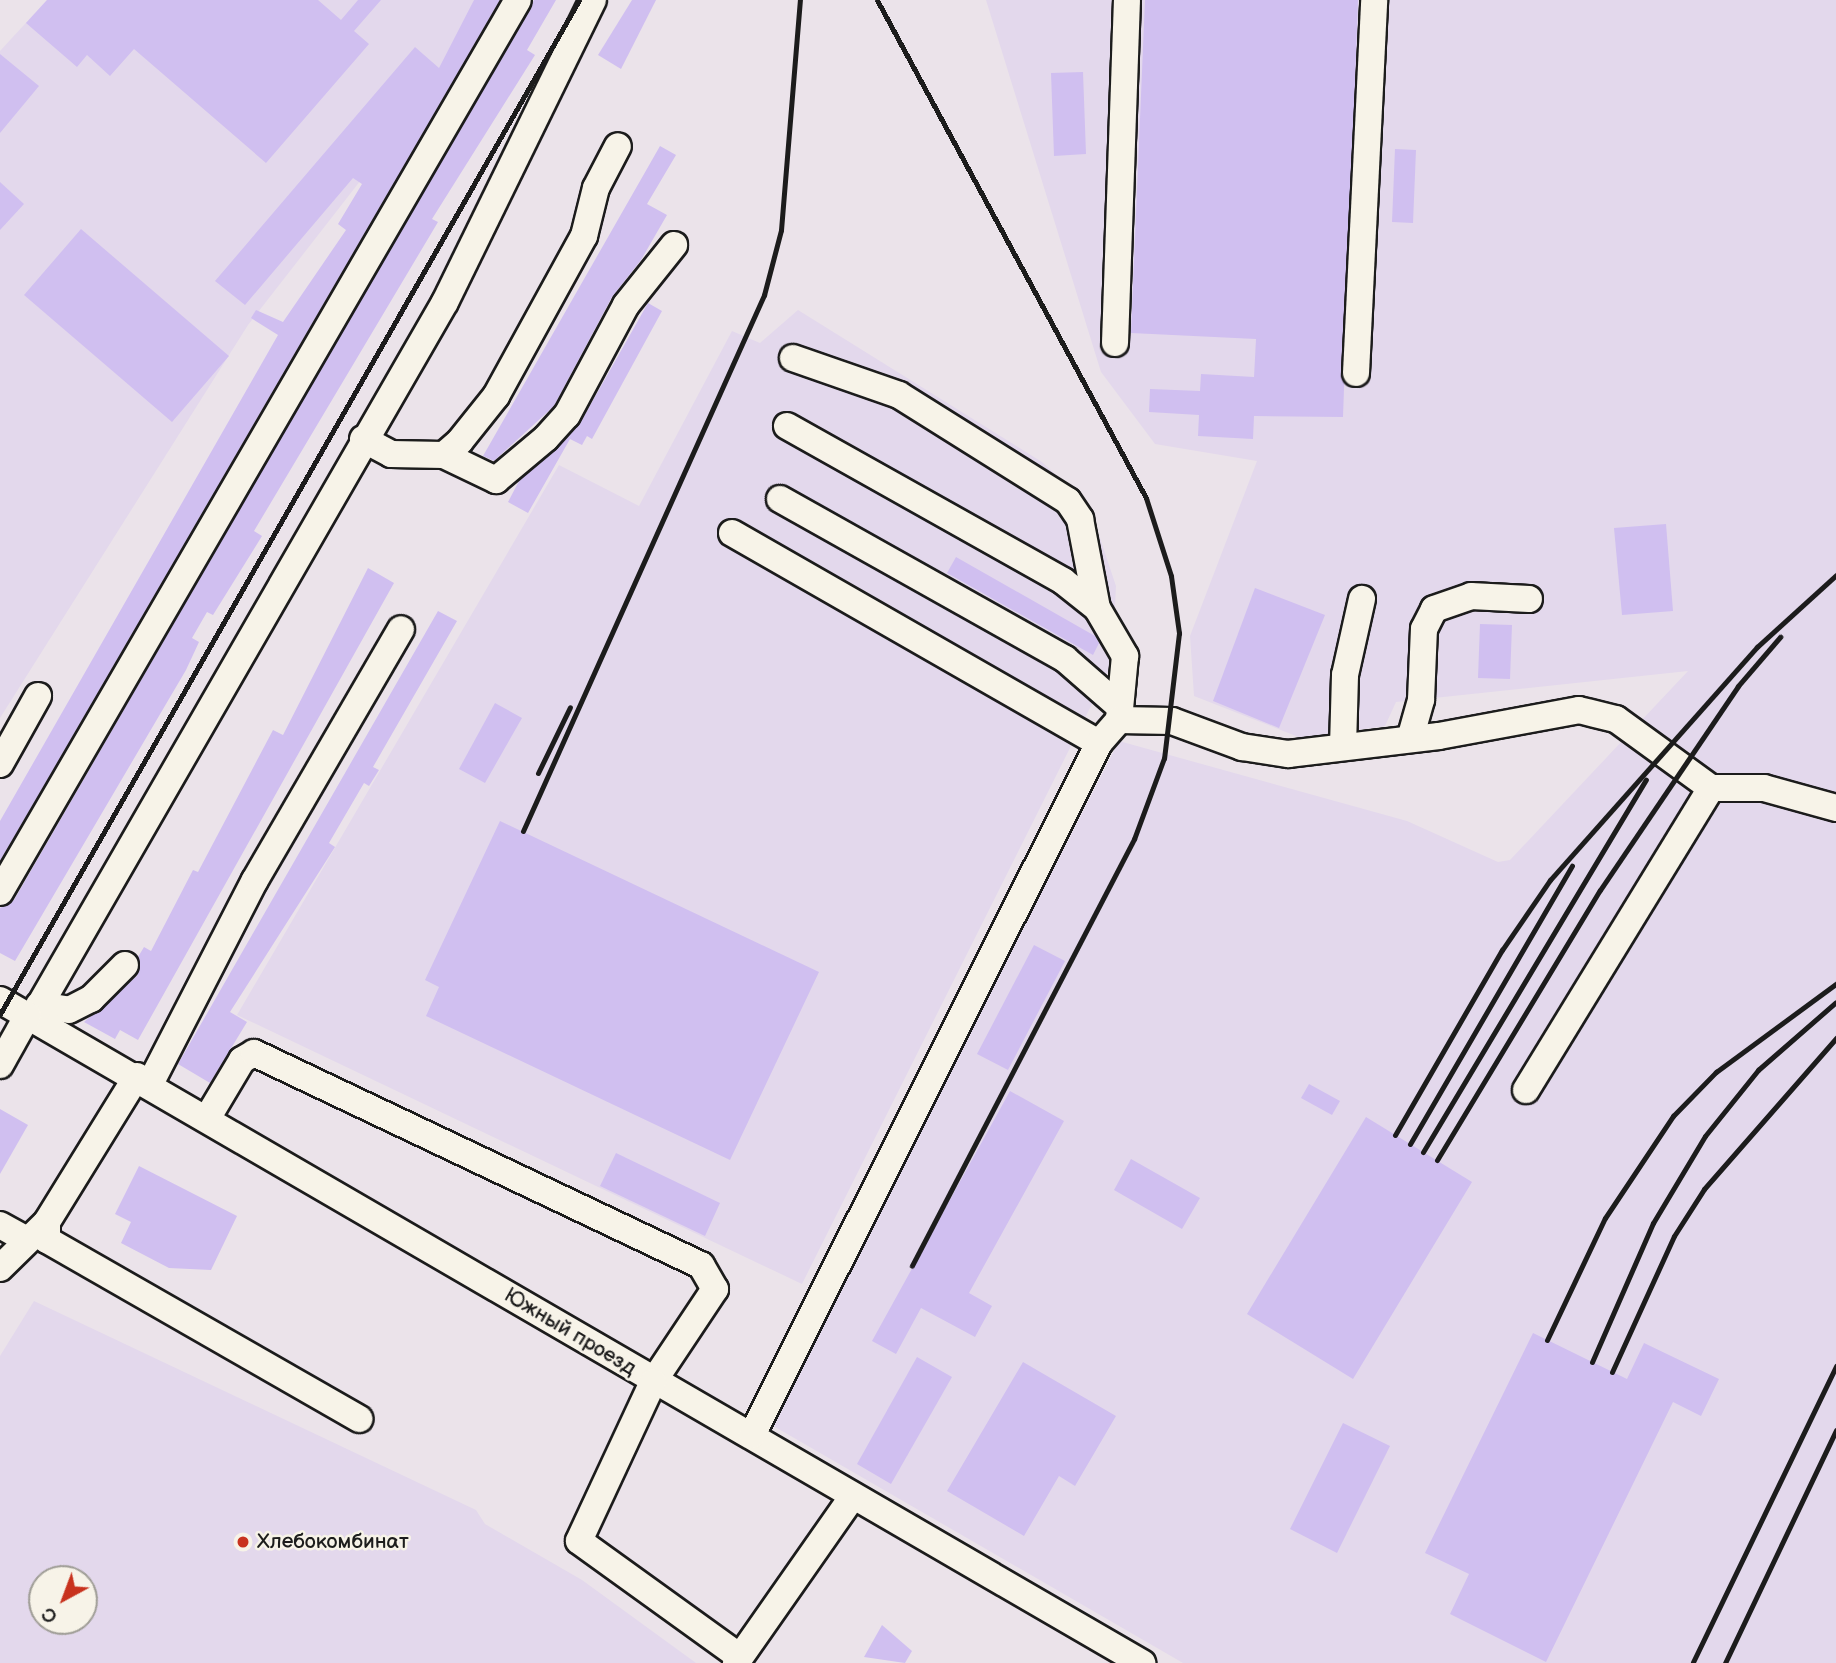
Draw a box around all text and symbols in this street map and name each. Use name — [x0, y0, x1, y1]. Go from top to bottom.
street label: Южный проезд — [499, 1283, 641, 1381]
place label: Хлебокомбинат — [257, 1529, 409, 1555]
marker: Хлебокомбинат — [235, 1534, 251, 1550]
north arrow — [28, 1565, 98, 1635]
text: С — [38, 1602, 63, 1628]

